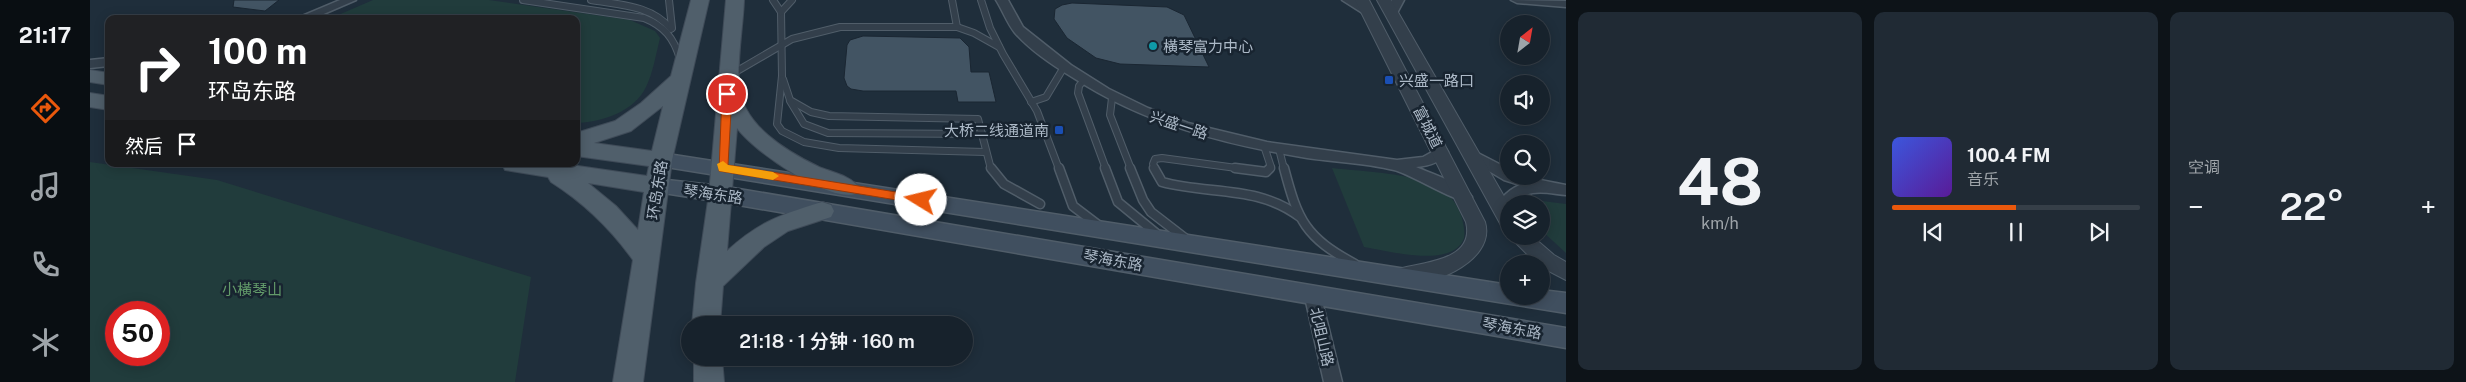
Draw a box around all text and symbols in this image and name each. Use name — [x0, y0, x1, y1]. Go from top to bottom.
north arrow — [1500, 15, 1550, 65]
map controls — [1500, 15, 1550, 305]
text: 21:17 — [19, 22, 71, 48]
text: 100 m — [208, 31, 307, 72]
icon: right — [125, 35, 190, 100]
place label: 橫琴富力中心 — [1163, 38, 1253, 55]
marker: 橫琴富力中心 — [1147, 40, 1159, 52]
place label: 兴盛一路口 — [1399, 72, 1474, 89]
pin — [706, 73, 748, 115]
marker: 兴盛一路口 — [1383, 74, 1395, 86]
button: sound — [1500, 75, 1550, 125]
text: 环岛东路 — [208, 78, 296, 104]
icon: arrive — [713, 80, 741, 108]
icon: directions — [28, 91, 63, 126]
street label: 富城道 — [1410, 103, 1446, 151]
street label: 兴盛一路 — [1148, 108, 1210, 142]
place label: 大桥二线通道南 — [944, 122, 1049, 139]
marker: 大桥二线通道南 — [1053, 124, 1065, 136]
icon: arrive — [173, 130, 201, 158]
text: 然后 — [125, 135, 163, 157]
button: search — [1500, 135, 1550, 185]
text: 48 — [1677, 143, 1763, 220]
text: 100.4 FM — [1967, 144, 2050, 166]
text: 空调 — [2188, 158, 2220, 177]
street label: 环岛东路 — [644, 159, 670, 221]
icon: music — [28, 169, 63, 204]
text: 音乐 — [1967, 170, 1999, 189]
position arrow — [894, 173, 946, 225]
street label: 琴海东路 — [682, 181, 744, 207]
text: 22° — [2280, 184, 2344, 229]
text: − — [2188, 190, 2204, 223]
text: + — [2420, 190, 2436, 223]
button: layers — [1500, 195, 1550, 245]
text: km/h — [1701, 214, 1739, 233]
icon: previous — [1919, 218, 1947, 246]
icon: pause — [2002, 218, 2030, 246]
icon: next — [2085, 218, 2113, 246]
street label: 琴海东路 — [1082, 246, 1144, 274]
icon: phone — [28, 247, 63, 282]
button: + — [1500, 255, 1550, 305]
park label: 小橫琴山 — [222, 281, 282, 298]
speed limit sign: 50 — [105, 301, 170, 366]
street label: 北咀山路 — [1307, 306, 1337, 368]
street label: 琴海东路 — [1481, 314, 1543, 342]
icon: climate — [28, 325, 63, 360]
text: 21:18 · 1 分钟 · 160 m — [739, 330, 915, 352]

